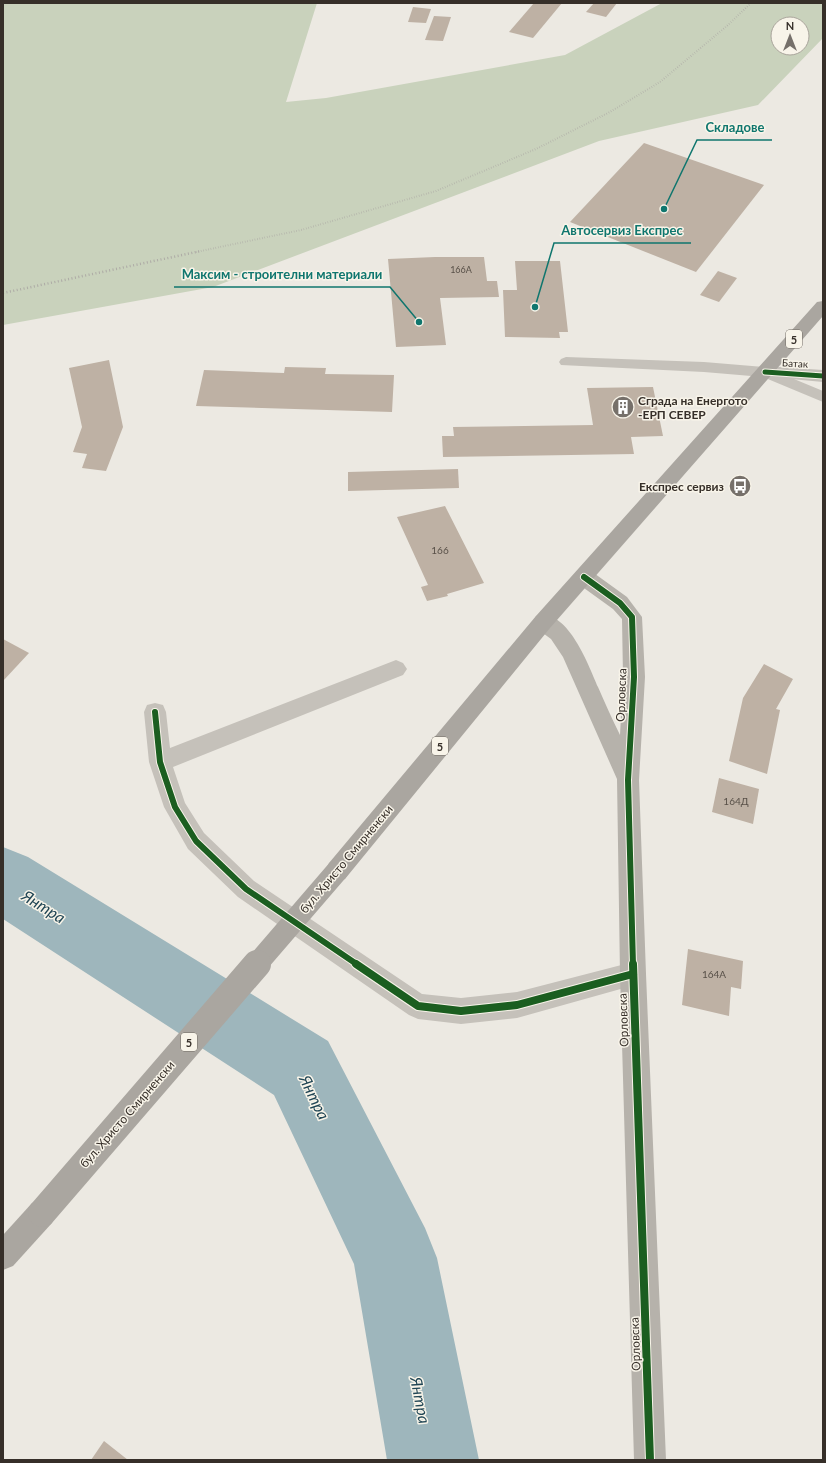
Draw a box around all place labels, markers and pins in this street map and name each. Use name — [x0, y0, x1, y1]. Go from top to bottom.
callout: Складове — [697, 115, 772, 140]
callout: Автосервиз Експрес — [554, 218, 691, 243]
callout: Максим - строителни материали — [174, 262, 390, 287]
place label: Сграда на Енергото -ЕРП СЕВЕР — [638, 393, 748, 422]
building icon: Сграда на Енергото -ЕРП СЕВЕР — [610, 394, 636, 420]
bus stop icon: Експрес сервиз — [727, 473, 753, 499]
place label: Експрес сервиз — [639, 479, 724, 494]

